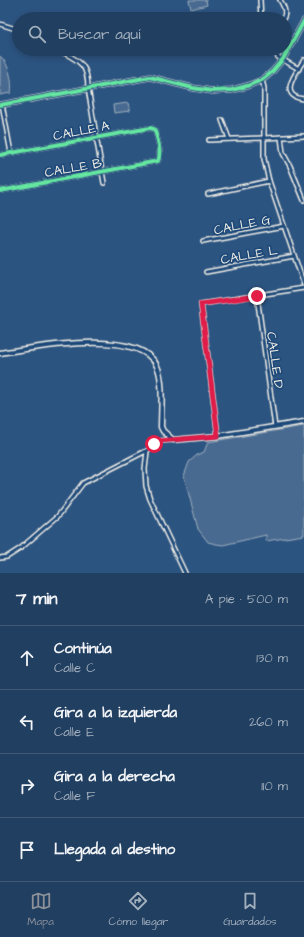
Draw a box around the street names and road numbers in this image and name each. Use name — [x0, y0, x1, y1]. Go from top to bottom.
street label: CALLE A — [52, 117, 111, 145]
street label: CALLE B — [43, 154, 103, 182]
street label: CALLE G — [212, 211, 272, 239]
street label: CALLE L — [219, 241, 279, 269]
street label: CALLE D — [262, 331, 288, 390]

